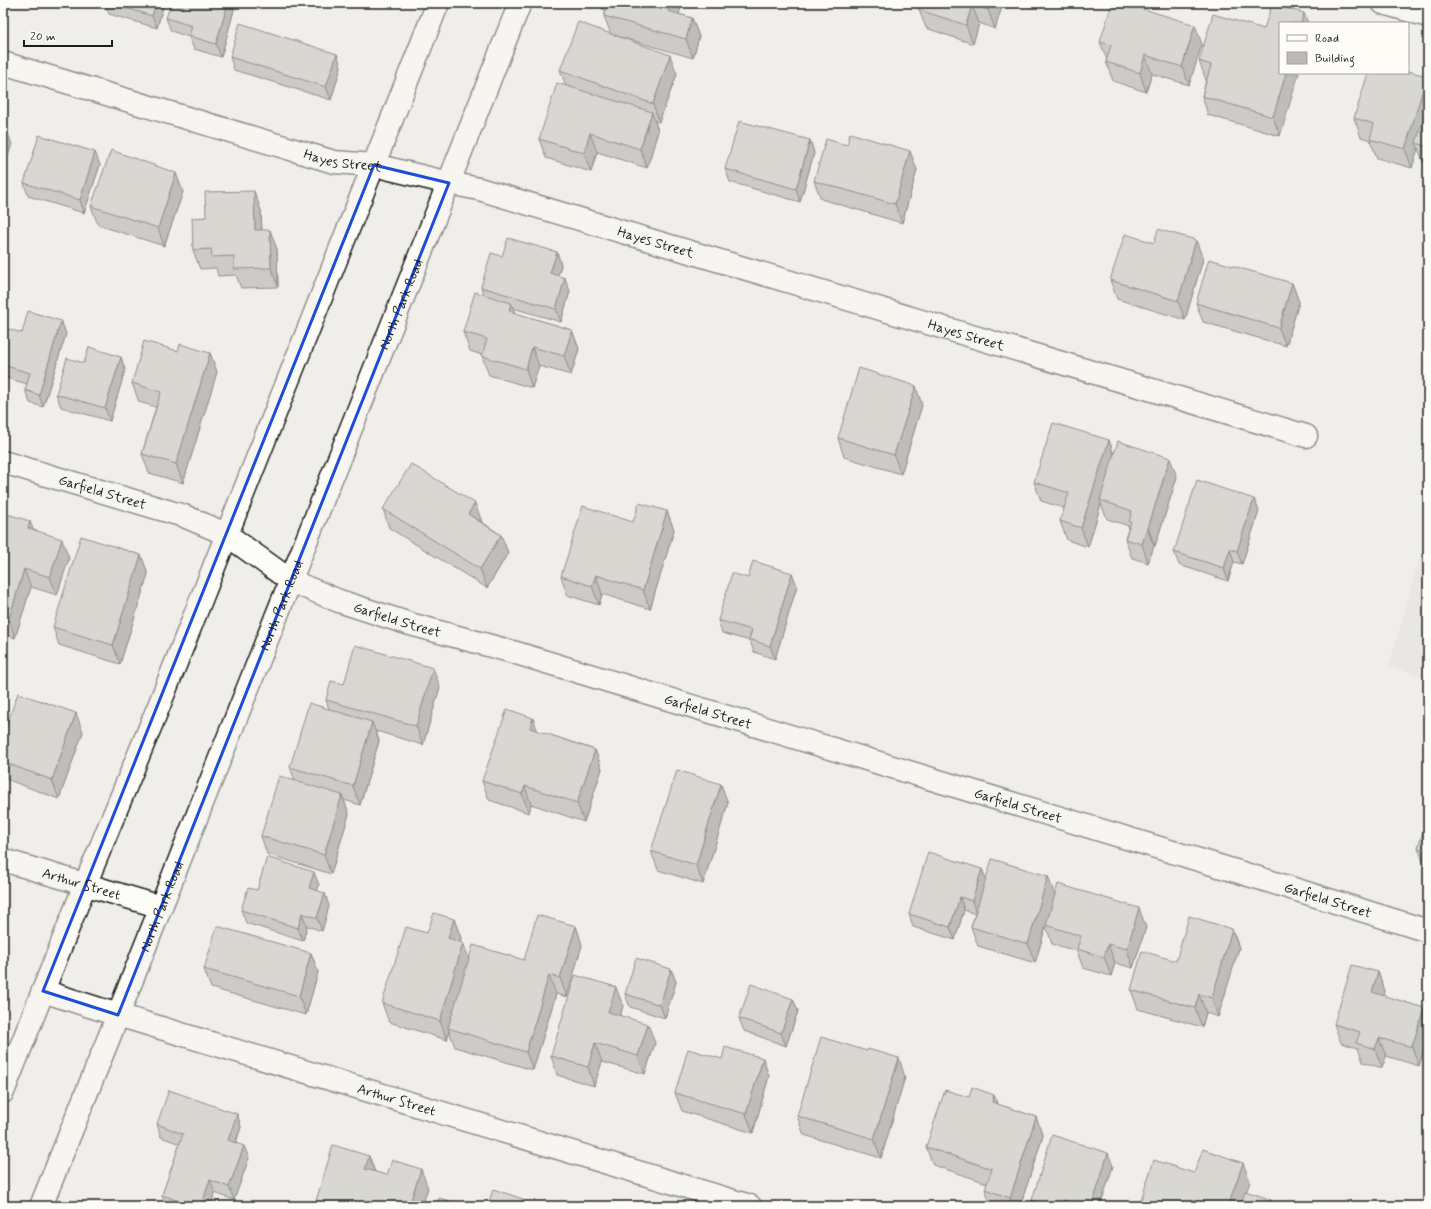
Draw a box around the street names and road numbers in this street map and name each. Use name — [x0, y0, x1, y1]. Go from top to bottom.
street label: Hayes Street — [301, 145, 384, 177]
street label: Hayes Street — [615, 223, 697, 263]
street label: North Park Road — [375, 256, 427, 352]
street label: Hayes Street — [926, 316, 1007, 356]
street label: Garfield Street — [56, 471, 149, 514]
street label: North Park Road — [256, 558, 308, 653]
street label: Garfield Street — [351, 598, 443, 642]
street label: Garfield Street — [662, 690, 754, 734]
street label: Garfield Street — [972, 784, 1064, 828]
street label: North Park Road — [136, 859, 188, 955]
street label: Arthur Street — [40, 864, 123, 905]
street label: Garfield Street — [1282, 879, 1374, 923]
street label: Arthur Street — [355, 1080, 438, 1121]

